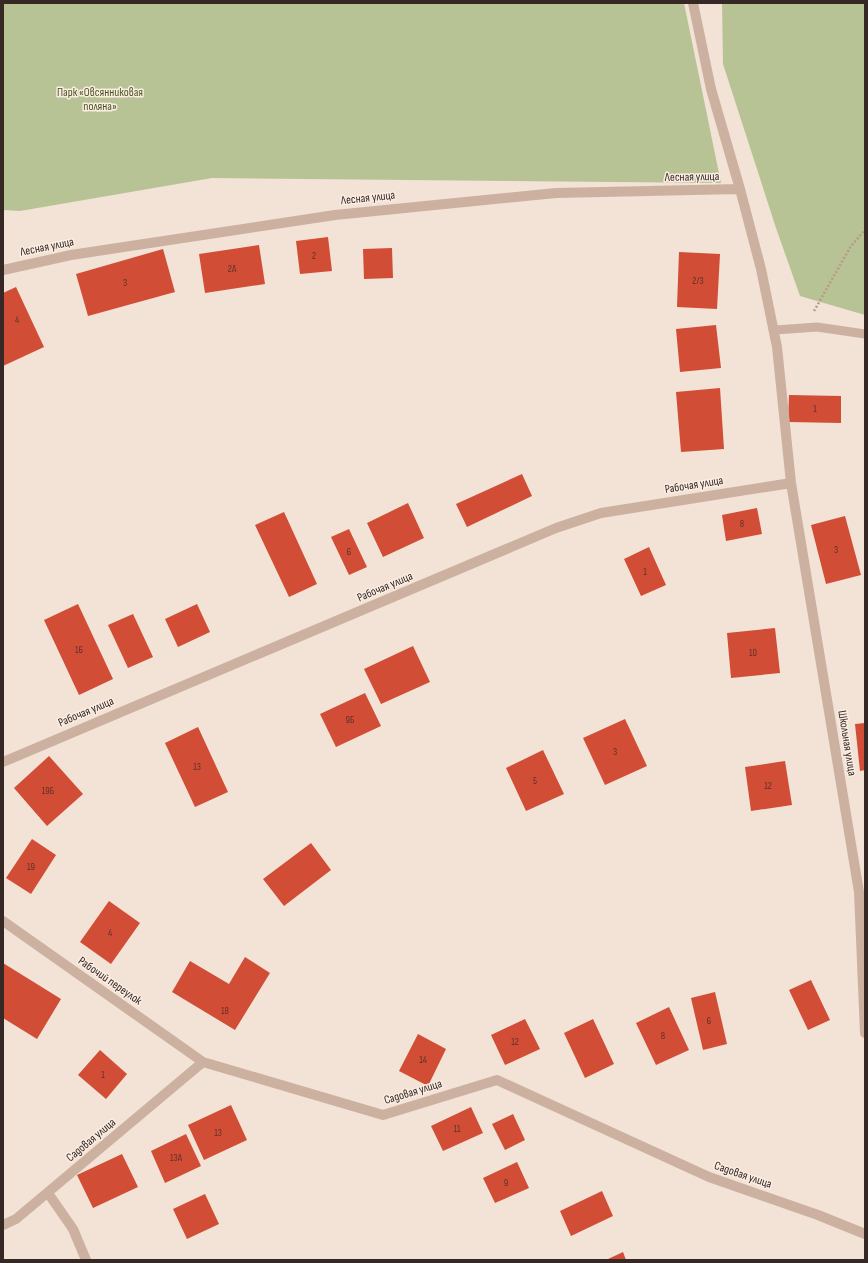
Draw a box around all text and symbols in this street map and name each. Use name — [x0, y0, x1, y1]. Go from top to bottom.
park label: Парк «Овсянниковая поляна» — [57, 85, 143, 114]
street label: Лесная улица — [664, 169, 720, 185]
street label: Лесная улица — [339, 188, 396, 208]
street label: Лесная улица — [18, 234, 76, 260]
house number: 2 — [312, 250, 316, 262]
house number: 2А — [228, 263, 237, 275]
house number: 2/3 — [692, 275, 704, 287]
house number: 3 — [123, 277, 127, 289]
house number: 4 — [15, 314, 19, 326]
house number: 1 — [813, 403, 817, 415]
street label: Рабочая улица — [664, 473, 725, 497]
house number: 8 — [740, 518, 744, 530]
house number: 3 — [834, 544, 838, 556]
house number: 6 — [347, 546, 351, 558]
house number: 1 — [643, 566, 647, 578]
street label: Рабочая улица — [355, 568, 415, 605]
house number: 16 — [75, 644, 83, 656]
house number: 10 — [749, 647, 757, 659]
street label: Рабочая улица — [56, 693, 116, 730]
street label: Школьная улица — [834, 709, 860, 777]
house number: 9Б — [346, 714, 355, 726]
house number: 3 — [613, 746, 617, 758]
house number: 13 — [193, 761, 201, 773]
house number: 5 — [533, 775, 537, 787]
house number: 12 — [764, 780, 772, 792]
house number: 19Б — [42, 785, 55, 797]
house number: 19 — [27, 861, 35, 873]
house number: 4 — [108, 927, 112, 939]
street label: Рабочий переулок — [75, 954, 145, 1009]
house number: 18 — [221, 1005, 229, 1017]
house number: 6 — [707, 1015, 711, 1027]
house number: 8 — [661, 1030, 665, 1042]
house number: 12 — [511, 1036, 519, 1048]
house number: 14 — [419, 1054, 427, 1066]
house number: 1 — [101, 1069, 105, 1081]
street label: Садовая улица — [382, 1076, 444, 1108]
street label: Садовая улица — [63, 1115, 119, 1165]
house number: 11 — [454, 1123, 461, 1135]
house number: 13 — [214, 1127, 222, 1139]
house number: 13А — [170, 1152, 183, 1164]
street label: Садовая улица — [712, 1158, 774, 1192]
house number: 9 — [504, 1177, 508, 1189]

